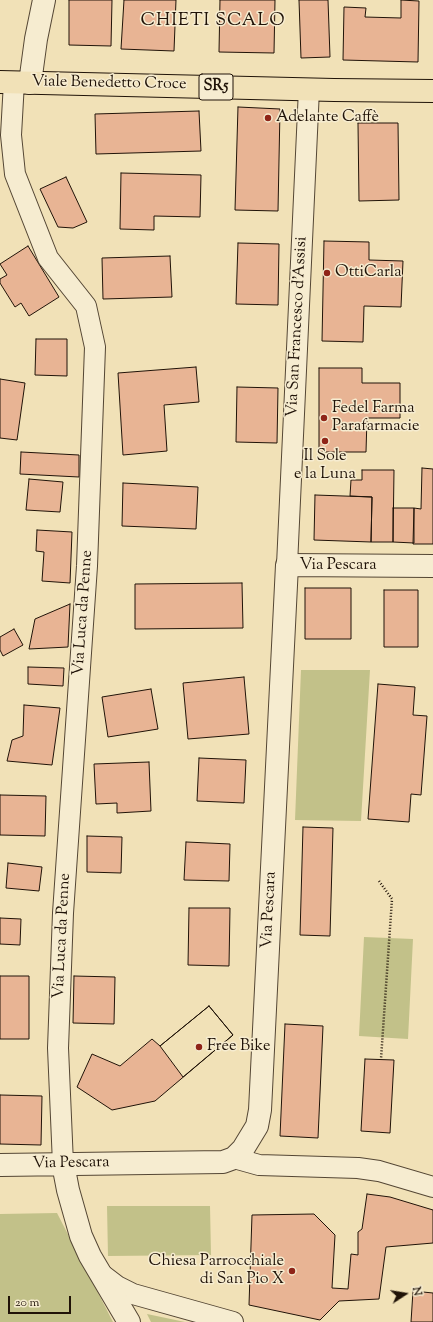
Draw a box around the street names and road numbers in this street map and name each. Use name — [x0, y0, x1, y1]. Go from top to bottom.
street label: Viale Benedetto Croce — [31, 73, 187, 95]
road number: SR5 — [199, 74, 233, 100]
street label: Via San Francesco d'Assisi — [284, 236, 312, 418]
street label: Via Luca da Penne — [70, 549, 98, 677]
street label: Via Pescara — [299, 556, 377, 576]
street label: Via Pescara — [258, 871, 282, 949]
street label: Via Luca da Penne — [50, 873, 76, 999]
street label: Via Pescara — [32, 1154, 110, 1174]

